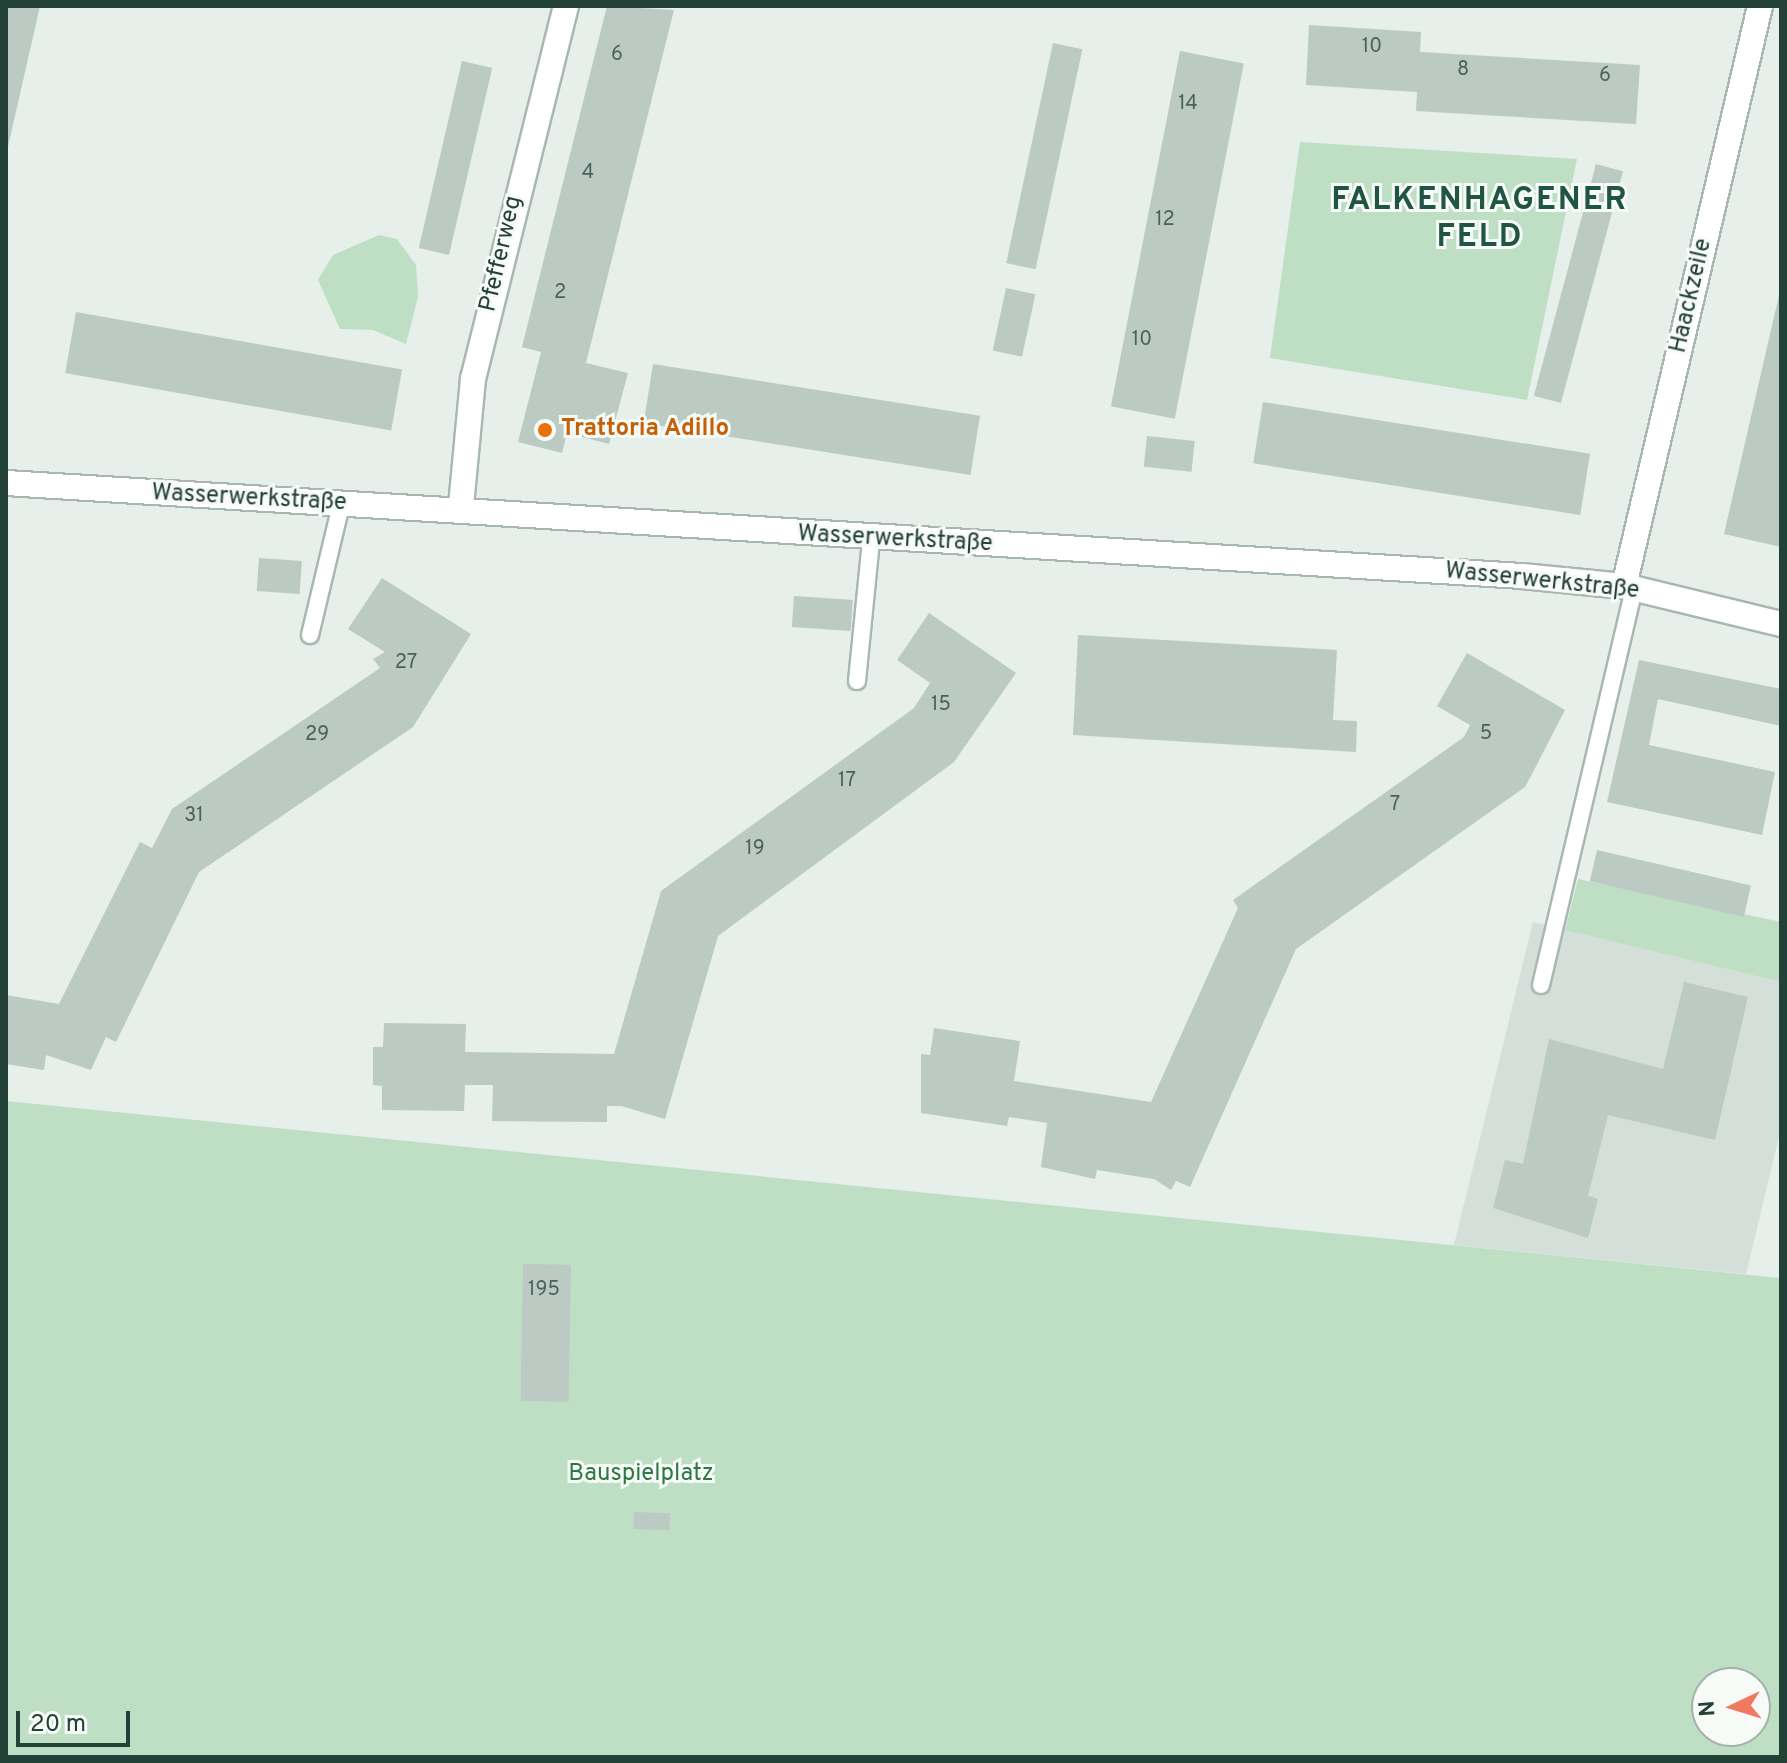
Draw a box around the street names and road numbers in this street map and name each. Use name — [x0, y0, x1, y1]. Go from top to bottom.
street label: Pfefferweg — [475, 193, 529, 315]
street label: Haackzeile — [1665, 236, 1719, 356]
street label: Wasserwerkstraße — [151, 480, 347, 518]
street label: Wasserwerkstraße — [797, 521, 993, 559]
street label: Wasserwerkstraße — [1443, 557, 1641, 607]

